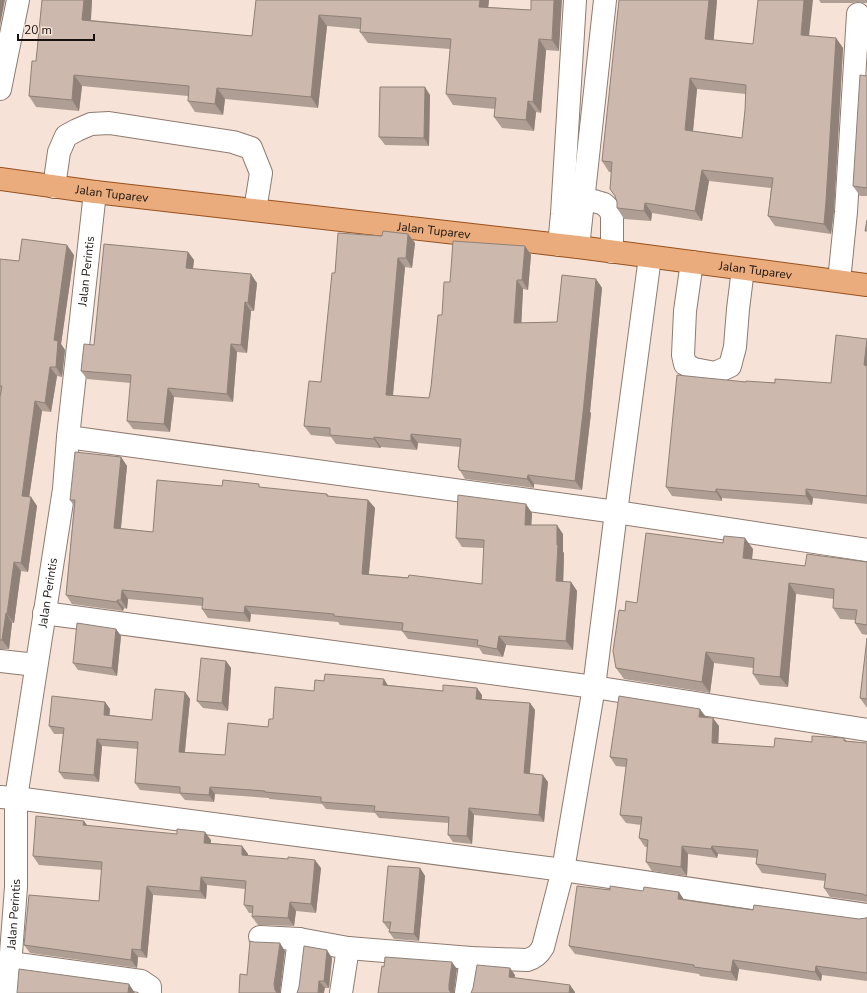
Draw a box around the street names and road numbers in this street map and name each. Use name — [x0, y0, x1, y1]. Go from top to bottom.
street label: Jalan Tuparev — [74, 181, 150, 206]
street label: Jalan Tuparev — [396, 218, 472, 243]
street label: Jalan Perintis — [74, 235, 98, 308]
street label: Jalan Tuparev — [717, 257, 794, 283]
street label: Jalan Perintis — [34, 556, 61, 630]
street label: Jalan Perintis — [3, 879, 24, 951]

